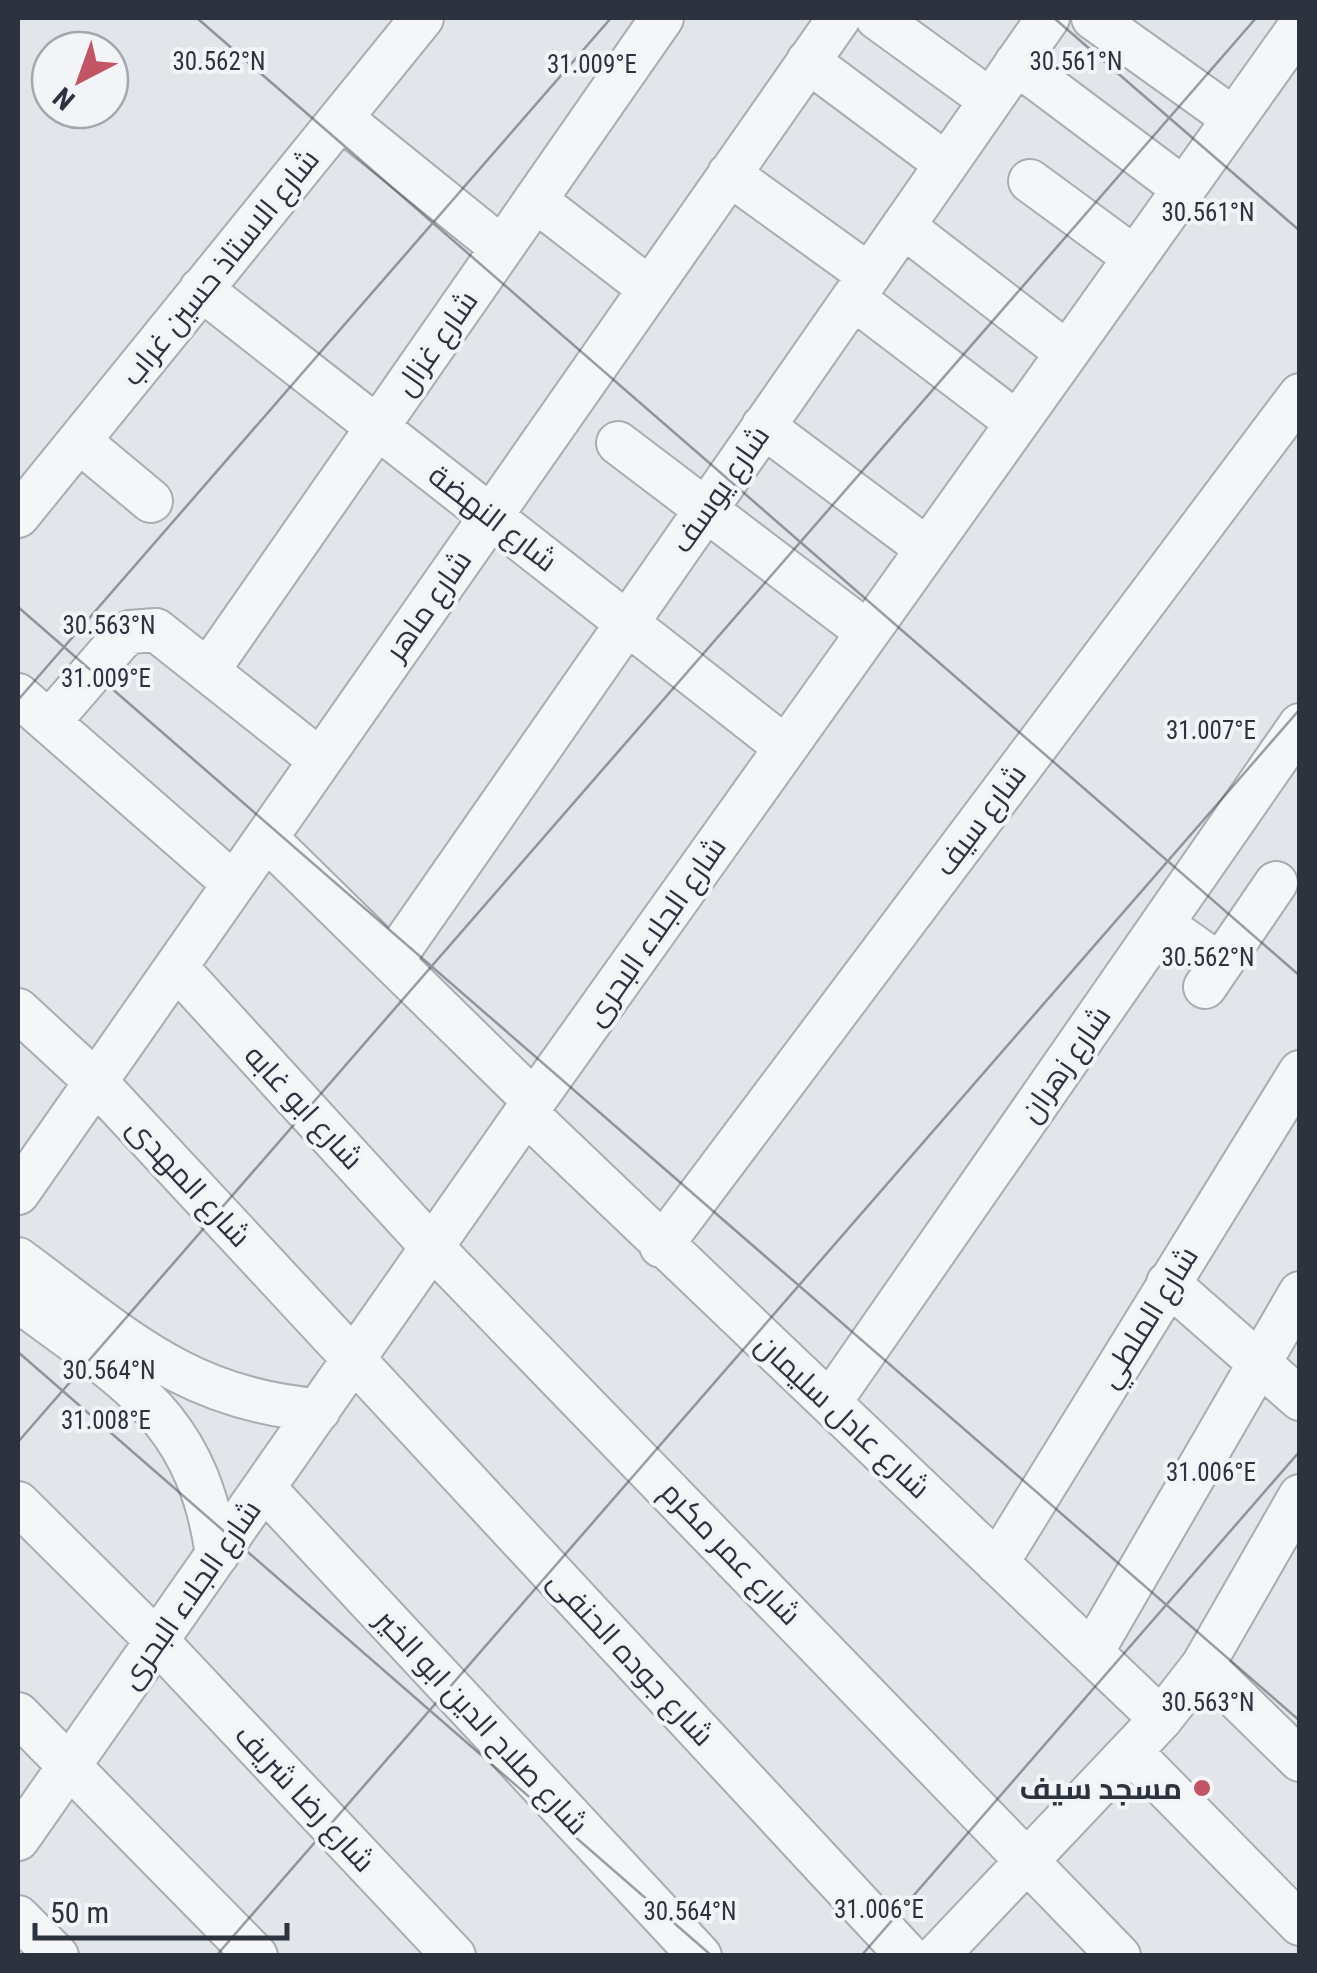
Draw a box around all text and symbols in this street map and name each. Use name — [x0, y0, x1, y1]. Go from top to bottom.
north arrow — [30, 30, 130, 130]
text: 30.562°N — [172, 47, 266, 76]
text: 30.561°N — [1029, 47, 1123, 76]
text: 31.009°E — [547, 50, 637, 79]
text: N — [47, 80, 81, 117]
street label: شارع الاستاذ حسين غراب — [114, 142, 328, 394]
text: 30.561°N — [1161, 198, 1255, 227]
street label: شارع غزال — [387, 284, 487, 404]
street label: شارع يوسف — [664, 419, 779, 561]
street label: شارع النهضة — [420, 457, 564, 581]
street label: شارع ماهر — [376, 543, 481, 670]
text: 30.563°N — [62, 611, 156, 640]
text: 31.009°E — [61, 664, 151, 693]
text: 31.007°E — [1166, 716, 1256, 745]
street label: شارع سيف — [927, 757, 1036, 884]
street label: شارع الجلاء البحرى — [577, 830, 735, 1034]
text: 30.562°N — [1161, 943, 1255, 972]
street label: شارع زهران — [1012, 999, 1120, 1131]
street label: شارع ابو غابه — [235, 1038, 370, 1178]
street label: شارع المهدى — [118, 1110, 258, 1256]
street label: شارع الملطي — [1091, 1240, 1210, 1397]
street label: شارع عادل سليمان — [747, 1327, 937, 1508]
text: 30.564°N — [62, 1356, 156, 1385]
text: 31.008°E — [61, 1406, 151, 1435]
text: 31.006°E — [1166, 1458, 1256, 1487]
street label: شارع عمر مكرم — [652, 1474, 808, 1634]
street label: شارع الجلاء البحرى — [112, 1493, 270, 1697]
street label: شارع جوده الحنفى — [539, 1563, 721, 1755]
street label: شارع صلاح الدين ابو الخير — [365, 1601, 595, 1844]
text: 30.563°N — [1161, 1688, 1255, 1717]
street label: شارع رضا شريف — [226, 1717, 382, 1881]
place label: مسجد سيف — [1020, 1771, 1182, 1806]
marker: مسجد سيف — [1191, 1777, 1213, 1799]
scale bar — [35, 1878, 288, 1940]
text: 50 m — [50, 1895, 109, 1930]
text: 31.006°E — [834, 1895, 924, 1924]
text: 30.564°N — [643, 1897, 737, 1926]

